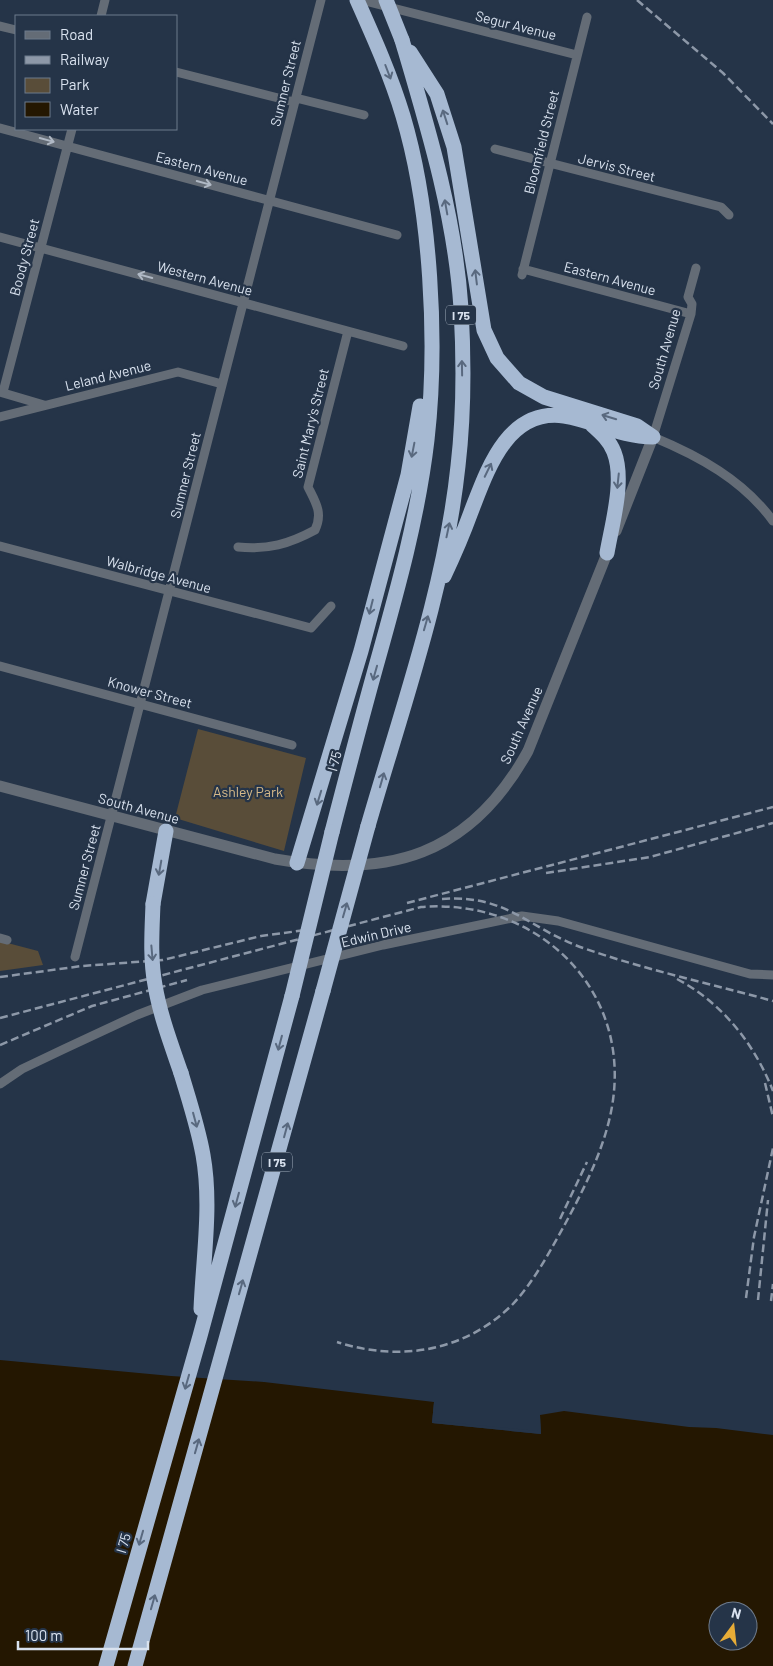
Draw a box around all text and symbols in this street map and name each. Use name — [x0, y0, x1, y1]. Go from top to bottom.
street label: Segur Avenue — [474, 7, 558, 43]
legend — [15, 15, 178, 130]
text: Road — [60, 25, 93, 43]
street label: Sumner Street — [266, 38, 304, 128]
text: Railway — [60, 50, 109, 68]
one-way arrow — [384, 64, 393, 79]
text: Park — [60, 75, 90, 93]
street label: Bloomfield Street — [520, 88, 562, 196]
text: Water — [60, 100, 99, 118]
one-way arrow — [439, 110, 449, 126]
one-way arrow — [39, 136, 55, 146]
street label: Eastern Avenue — [154, 148, 250, 188]
street label: Jervis Street — [577, 149, 657, 185]
one-way arrow — [196, 178, 212, 188]
one-way arrow — [440, 200, 450, 216]
street label: Boody Street — [6, 217, 42, 297]
street label: Western Avenue — [155, 257, 255, 299]
street label: Eastern Avenue — [562, 258, 658, 298]
one-way arrow — [471, 269, 481, 285]
one-way arrow — [138, 271, 154, 281]
road number: I 75 — [446, 306, 476, 324]
street label: South Avenue — [644, 307, 684, 391]
street label: Leland Avenue — [63, 356, 153, 394]
one-way arrow — [457, 361, 467, 377]
street label: Saint Mary's Street — [288, 366, 332, 480]
one-way arrow — [601, 412, 617, 422]
street label: Sumner Street — [166, 430, 204, 520]
one-way arrow — [407, 442, 417, 458]
one-way arrow — [484, 463, 494, 478]
one-way arrow — [613, 473, 622, 489]
one-way arrow — [444, 522, 453, 538]
street label: Walbridge Avenue — [105, 552, 213, 596]
one-way arrow — [366, 599, 376, 615]
one-way arrow — [422, 616, 432, 632]
one-way arrow — [370, 664, 379, 680]
street label: Knower Street — [106, 673, 194, 711]
street label: South Avenue — [496, 684, 546, 766]
street label: I 75 — [323, 749, 345, 773]
one-way arrow — [377, 772, 387, 788]
park label: Ashley Park — [213, 783, 283, 800]
street label: South Avenue — [97, 789, 181, 827]
one-way arrow — [313, 789, 323, 805]
street label: Sumner Street — [64, 822, 104, 912]
one-way arrow — [154, 859, 164, 875]
one-way arrow — [341, 902, 350, 918]
street label: Edwin Drive — [339, 918, 413, 950]
one-way arrow — [147, 945, 157, 961]
one-way arrow — [274, 1035, 284, 1051]
one-way arrow — [191, 1111, 200, 1127]
one-way arrow — [281, 1123, 291, 1139]
road number: I 75 — [262, 1152, 292, 1172]
one-way arrow — [232, 1192, 241, 1208]
one-way arrow — [237, 1279, 247, 1295]
one-way arrow — [181, 1374, 191, 1390]
one-way arrow — [192, 1438, 202, 1454]
one-way arrow — [136, 1530, 146, 1546]
street label: I 75 — [112, 1531, 134, 1555]
one-way arrow — [149, 1595, 158, 1611]
north arrow — [708, 1601, 758, 1651]
text: N — [730, 1604, 743, 1622]
scale bar — [18, 1618, 148, 1650]
text: 100 m — [25, 1626, 63, 1644]

